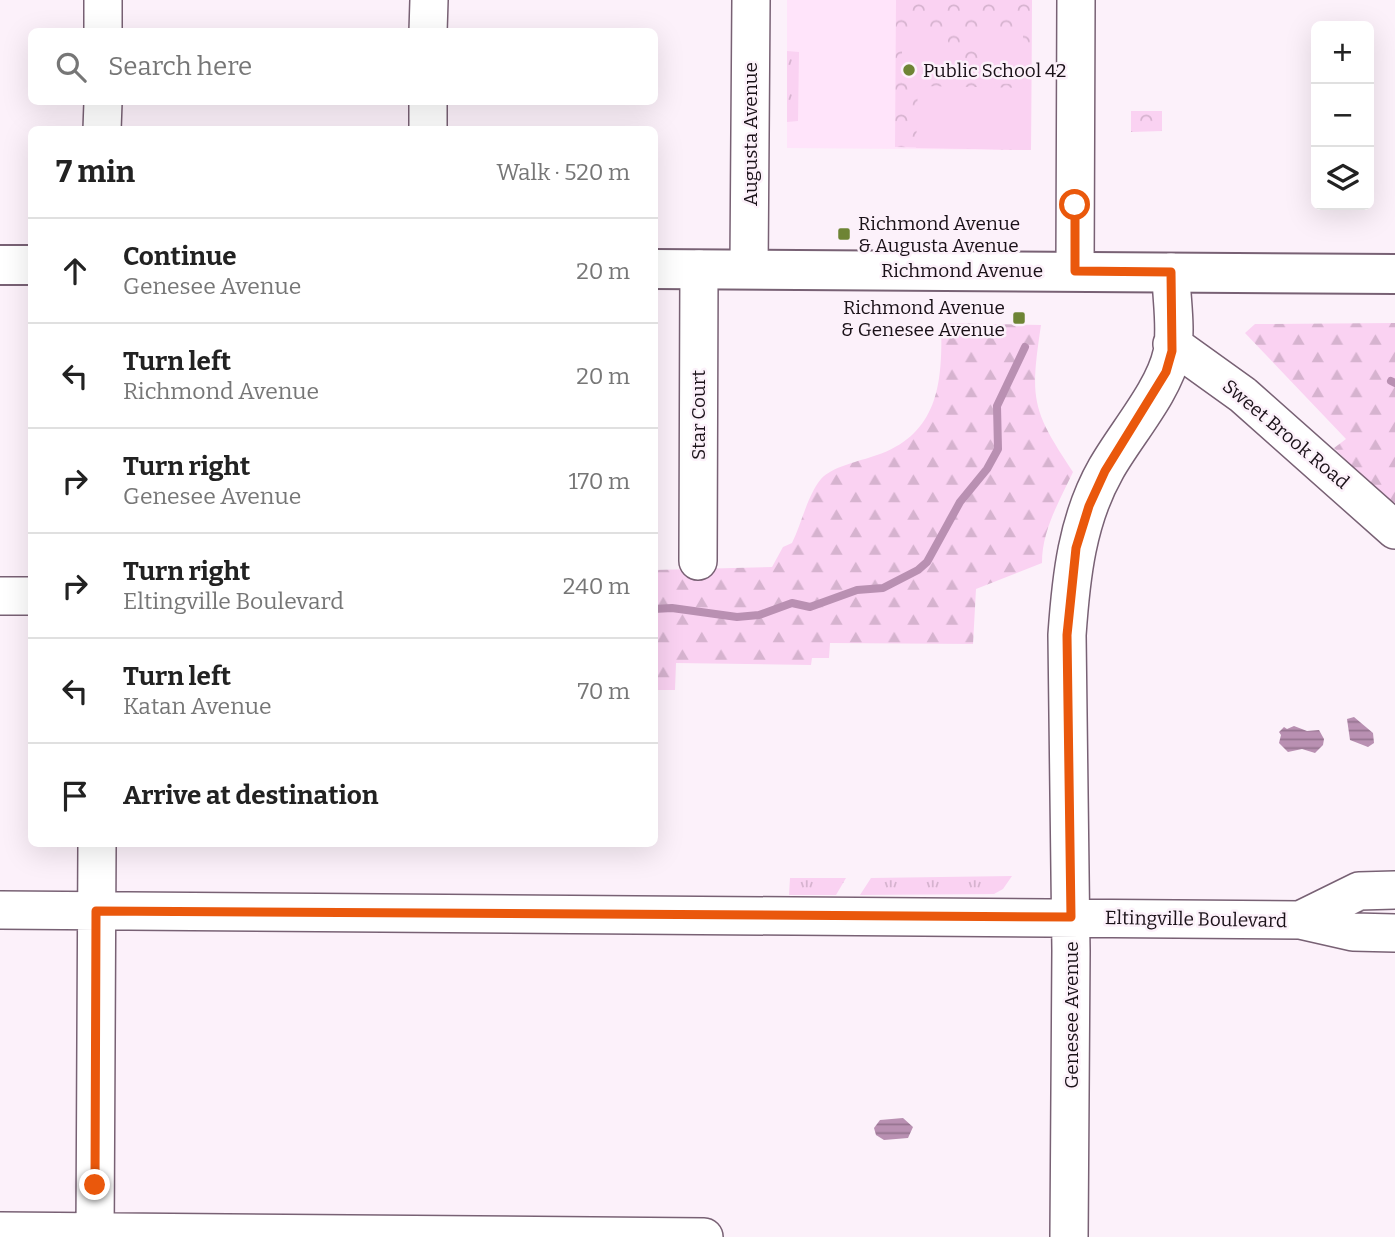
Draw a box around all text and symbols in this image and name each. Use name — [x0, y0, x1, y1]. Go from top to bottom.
map controls — [1311, 21, 1374, 210]
button: + — [1311, 21, 1374, 84]
search box — [28, 28, 658, 105]
icon: search — [52, 48, 90, 86]
text: Search here — [108, 51, 252, 82]
place label: Public School 42 — [923, 59, 1066, 82]
street label: Augusta Avenue — [739, 62, 762, 206]
marker: Public School 42 — [901, 62, 917, 78]
button: − — [1311, 84, 1374, 147]
button: layers — [1311, 147, 1374, 210]
text: 7 min — [56, 154, 135, 190]
text: Walk · 520 m — [496, 158, 630, 186]
route start — [1059, 189, 1090, 220]
place label: Richmond Avenue & Augusta Avenue — [858, 212, 1020, 257]
marker: Richmond Avenue & Augusta Avenue — [836, 226, 852, 242]
text: Continue — [123, 241, 237, 272]
icon: ahead — [56, 252, 94, 290]
text: 20 m — [576, 257, 630, 285]
street label: Richmond Avenue — [881, 259, 1043, 282]
text: Genesee Avenue — [123, 272, 301, 300]
place label: Richmond Avenue & Genesee Avenue — [841, 296, 1005, 341]
marker: Richmond Avenue & Genesee Avenue — [1011, 310, 1027, 326]
text: Turn left — [123, 346, 231, 377]
icon: left — [56, 357, 94, 395]
text: 20 m — [576, 362, 630, 390]
street label: Star Court — [687, 370, 710, 460]
street label: Sweet Brook Road — [1218, 374, 1354, 494]
text: Richmond Avenue — [123, 377, 319, 405]
text: Turn right — [123, 451, 250, 482]
icon: right — [56, 462, 94, 500]
text: 170 m — [568, 467, 630, 495]
text: Genesee Avenue — [123, 482, 301, 510]
text: Turn right — [123, 556, 250, 587]
icon: right — [56, 567, 94, 605]
text: 240 m — [563, 572, 630, 600]
text: Eltingville Boulevard — [123, 587, 344, 615]
text: Turn left — [123, 661, 231, 692]
icon: left — [56, 672, 94, 710]
text: 70 m — [578, 677, 630, 705]
text: Katan Avenue — [123, 692, 272, 720]
icon: arrive — [56, 777, 94, 815]
text: Arrive at destination — [123, 780, 378, 811]
street label: Eltingville Boulevard — [1105, 906, 1287, 932]
street label: Genesee Avenue — [1060, 941, 1083, 1089]
route end — [79, 1169, 110, 1200]

